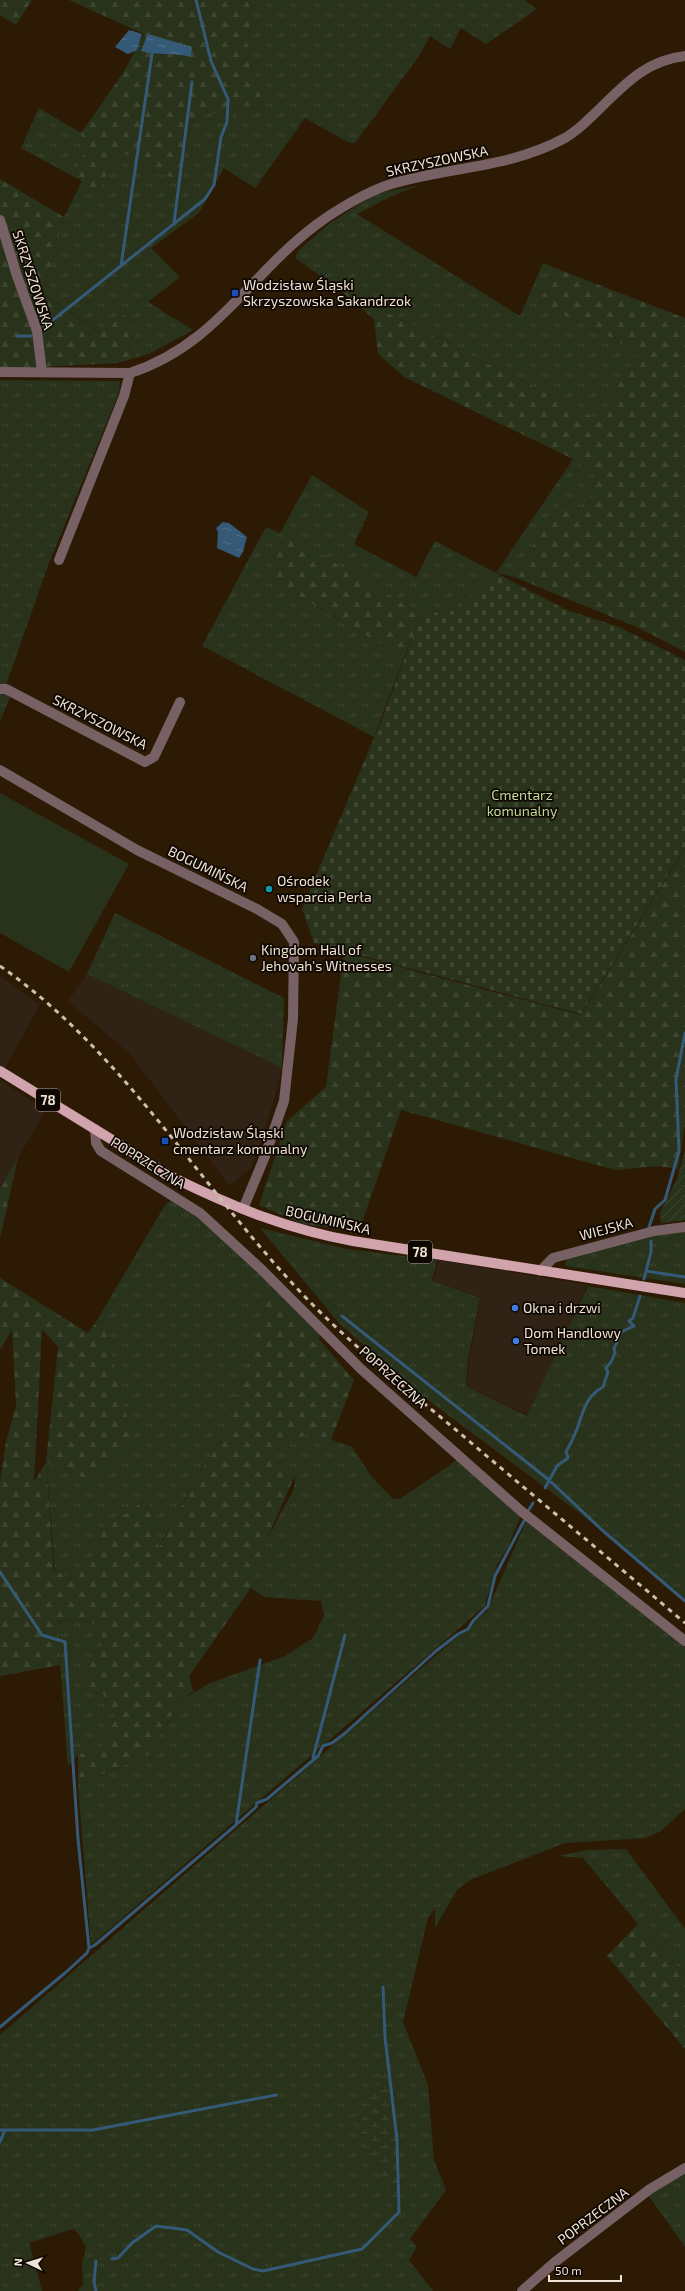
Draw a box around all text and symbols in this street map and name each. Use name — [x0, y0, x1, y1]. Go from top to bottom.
street label: SKRZYSZOWSKA — [384, 141, 490, 180]
street label: SKRZYSZOWSKA — [9, 228, 58, 332]
place label: Wodzisław Śląski Skrzyszowska Sakandrzok — [243, 276, 411, 309]
marker: Wodzisław Śląski Skrzyszowska Sakandrzok — [230, 288, 240, 298]
street label: SKRZYSZOWSKA — [50, 690, 151, 753]
park label: Cmentarz komunalny — [487, 786, 558, 819]
street label: BOGUMIŃSKA — [165, 842, 251, 895]
place label: Ośrodek wsparcia Perła — [277, 872, 372, 905]
marker: Ośrodek wsparcia Perła — [264, 884, 274, 894]
place label: Kingdom Hall of Jehovah's Witnesses — [261, 941, 392, 974]
marker: Kingdom Hall of Jehovah's Witnesses — [248, 953, 258, 963]
road number: 78 — [36, 1089, 60, 1111]
place label: Wodzisław Śląski cmentarz komunalny — [173, 1124, 308, 1157]
street label: POPRZECZNA — [108, 1133, 189, 1192]
marker: Wodzisław Śląski cmentarz komunalny — [160, 1136, 170, 1146]
street label: BOGUMIŃSKA — [284, 1201, 373, 1238]
street label: WIEJSKA — [577, 1213, 635, 1244]
road number: 78 — [408, 1241, 432, 1263]
place label: Okna i drzwi — [523, 1299, 601, 1316]
marker: Okna i drzwi — [510, 1303, 520, 1313]
place label: Dom Handlowy Tomek — [524, 1324, 621, 1357]
marker: Dom Handlowy Tomek — [511, 1336, 521, 1346]
street label: POPRZECZNA — [356, 1342, 431, 1411]
street label: POPRZECZNA — [554, 2183, 632, 2248]
north arrow — [8, 2243, 48, 2283]
scale bar — [549, 2257, 621, 2283]
text: N — [11, 2258, 24, 2267]
text: 50 m — [555, 2263, 582, 2277]

